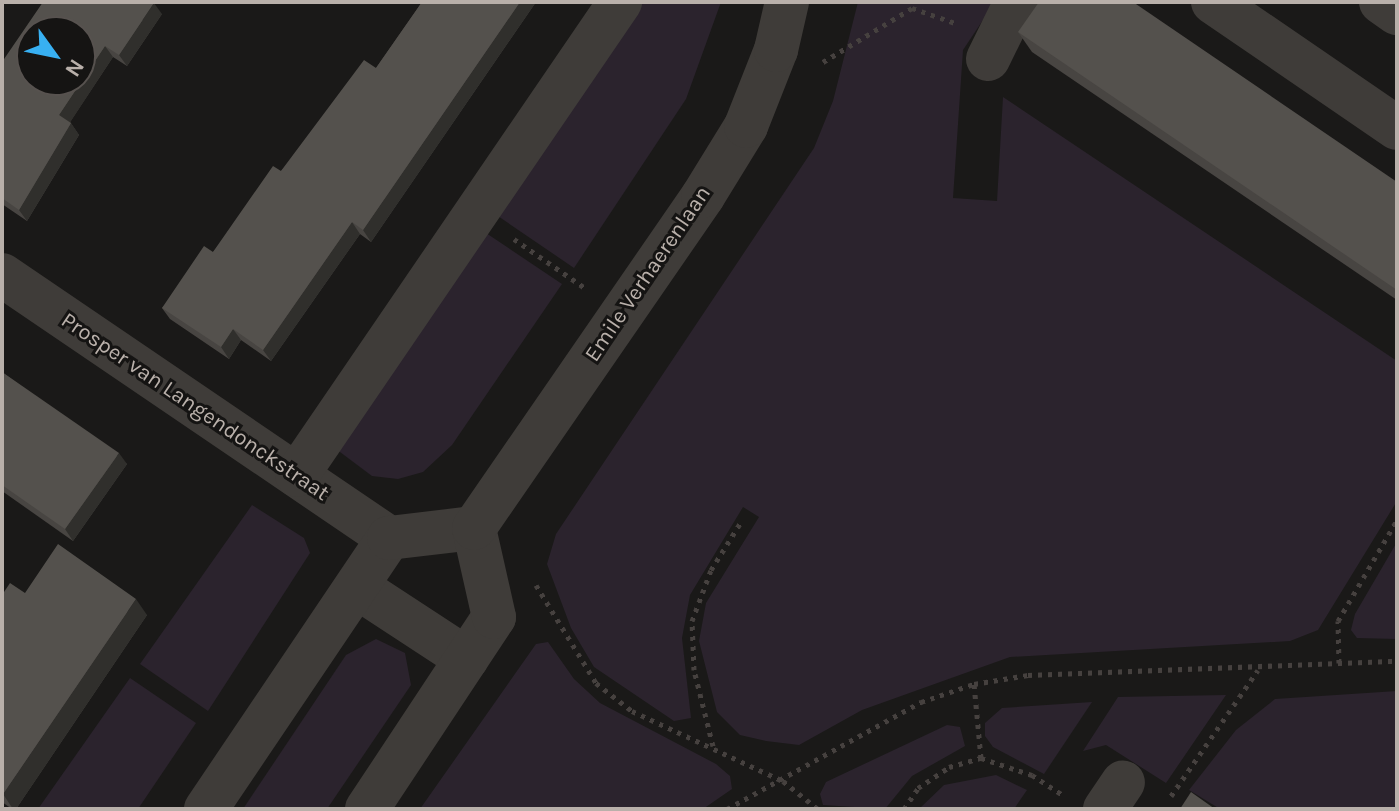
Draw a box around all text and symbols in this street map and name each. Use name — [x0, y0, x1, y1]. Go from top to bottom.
north arrow — [16, 16, 96, 96]
text: N — [59, 54, 90, 82]
street label: Emile Verhaerenlaan — [579, 181, 717, 367]
street label: Prosper van Langendonckstraat — [56, 307, 334, 507]

